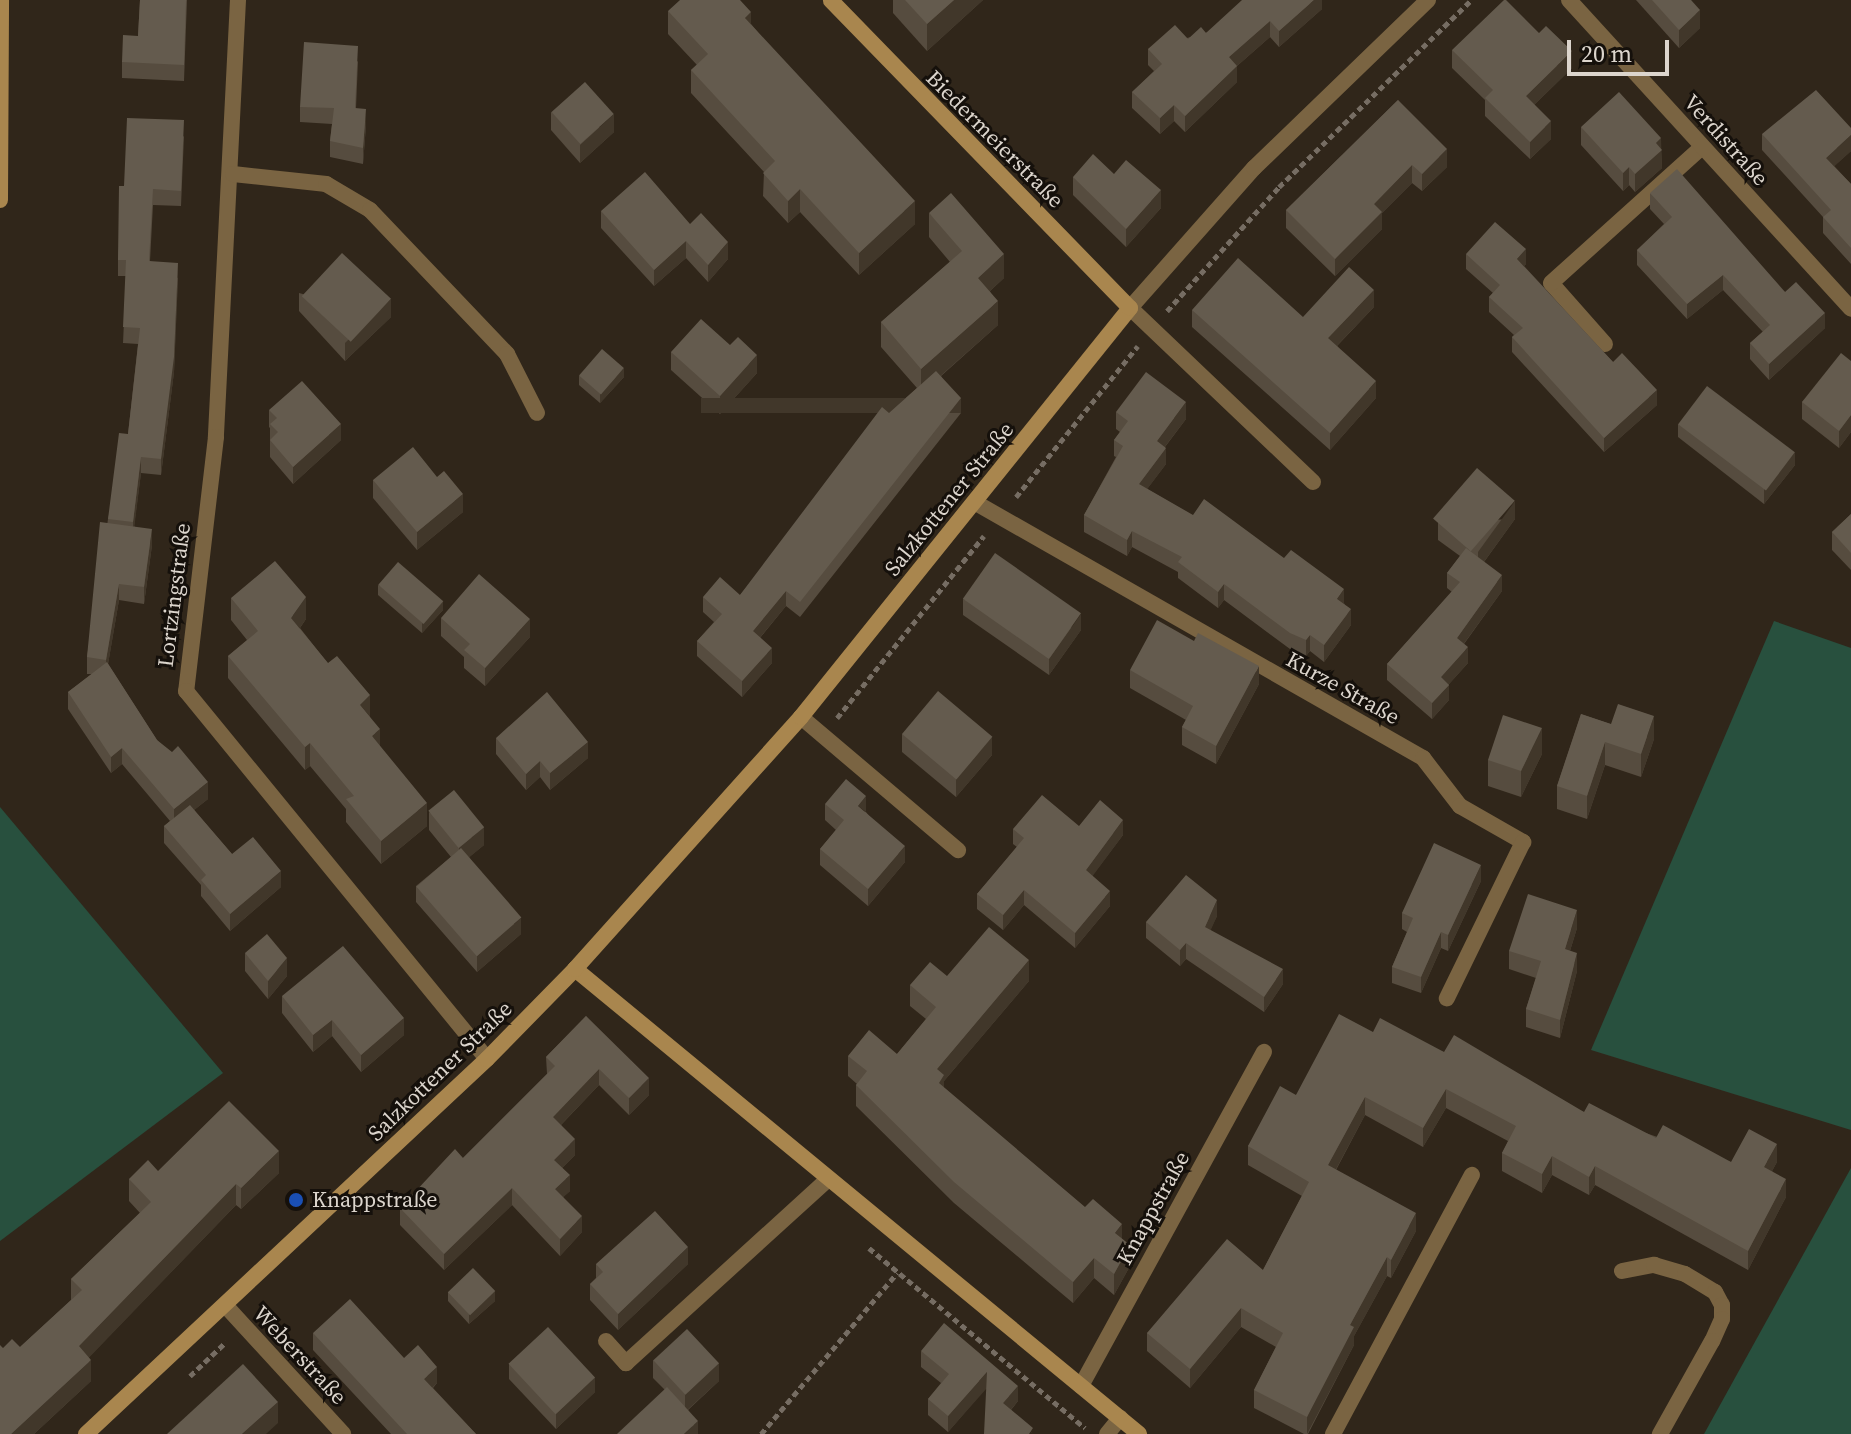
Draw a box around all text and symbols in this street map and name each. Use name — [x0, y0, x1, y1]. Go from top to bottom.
scale bar — [1571, 24, 1673, 74]
text: 20 m — [1581, 37, 1632, 70]
street label: Biedermeierstraße — [921, 65, 1069, 213]
street label: Verdistraße — [1678, 89, 1774, 191]
street label: Salzkottener Straße — [879, 417, 1019, 581]
street label: Lortzingstraße — [152, 522, 196, 668]
street label: Kurze Straße — [1282, 646, 1404, 730]
street label: Salzkottener Straße — [363, 996, 517, 1146]
street label: Knappstraße — [1111, 1147, 1195, 1269]
place label: Knappstraße — [312, 1187, 437, 1213]
marker: Knappstraße — [287, 1191, 305, 1209]
street label: Weberstraße — [248, 1300, 352, 1410]

